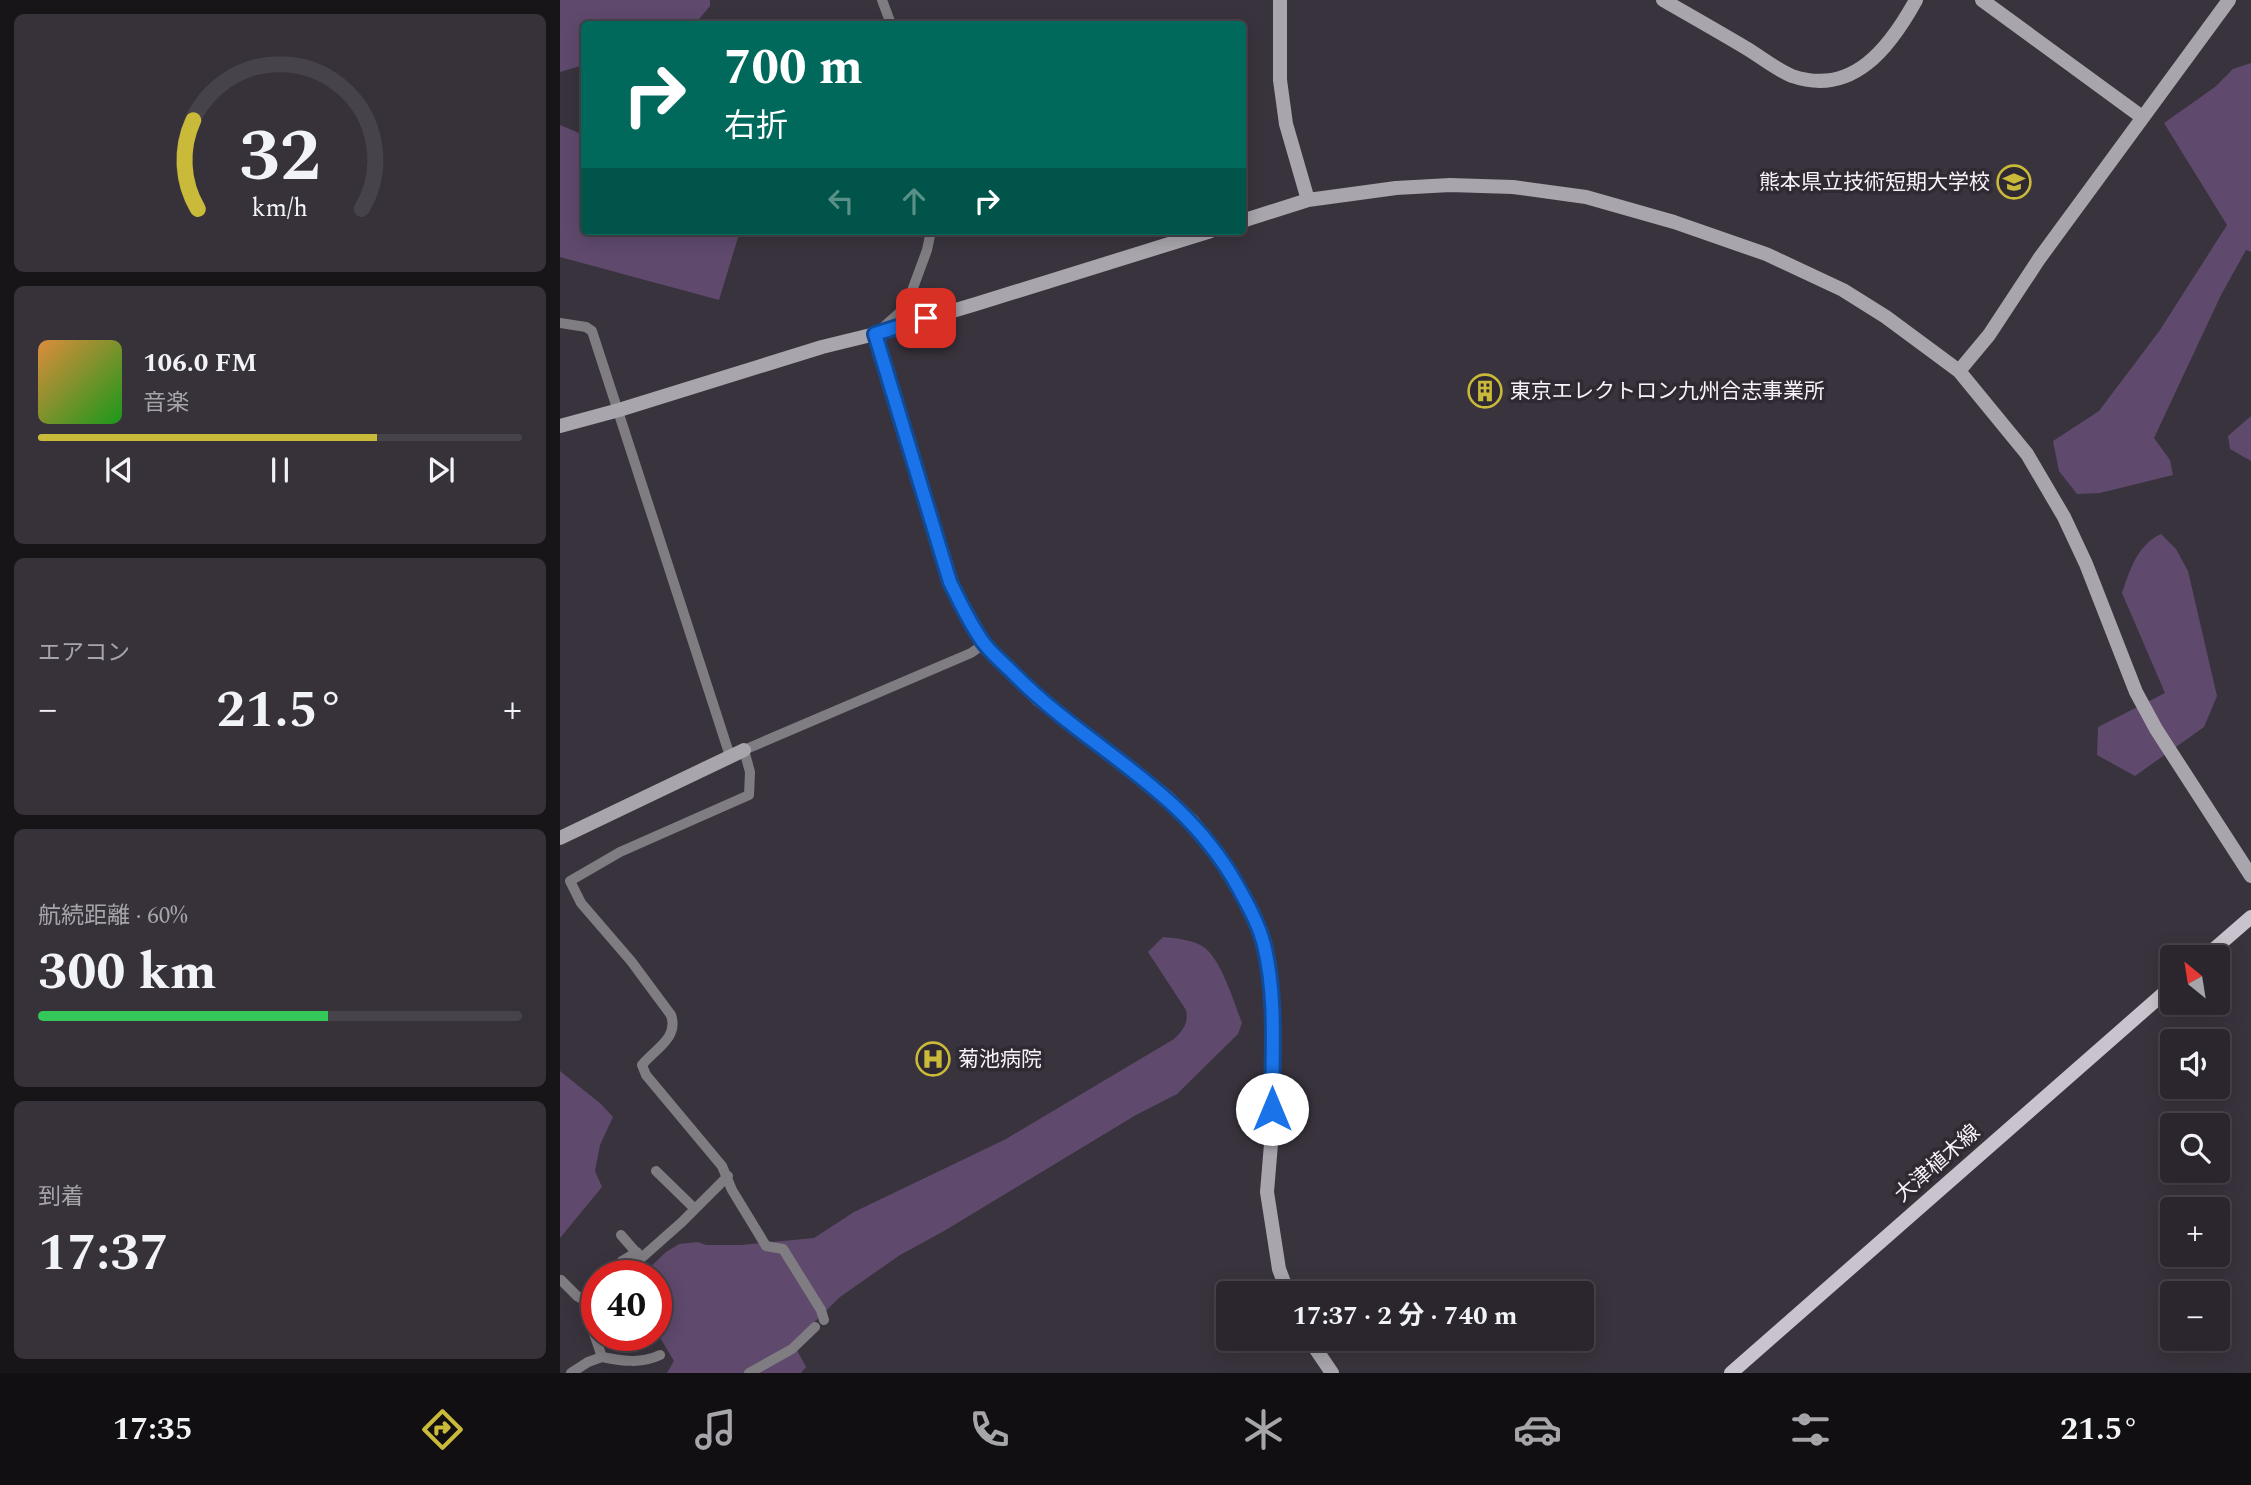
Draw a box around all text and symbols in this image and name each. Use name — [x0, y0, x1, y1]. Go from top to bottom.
text: 700 m — [724, 31, 863, 106]
icon: right — [609, 49, 700, 140]
text: 32 — [239, 102, 321, 213]
text: 右折 — [724, 102, 788, 151]
school or university icon: 熊本県立技術短期大学校 — [1995, 163, 2033, 201]
place label: 熊本県立技術短期大学校 — [1759, 167, 1990, 199]
icon: left — [822, 182, 860, 220]
icon: ahead — [895, 182, 933, 220]
icon: right — [968, 182, 1006, 220]
text: km/h — [252, 190, 308, 228]
pin — [896, 288, 956, 348]
icon: arrive — [907, 299, 945, 337]
text: 106.0 FM — [143, 343, 257, 383]
building icon: 東京エレクトロン九州合志事業所 — [1466, 372, 1504, 410]
place label: 東京エレクトロン九州合志事業所 — [1510, 376, 1825, 408]
text: 音楽 — [143, 386, 189, 421]
icon: previous — [100, 451, 138, 489]
icon: pause — [261, 451, 299, 489]
icon: next — [422, 451, 460, 489]
text: エアコン — [38, 636, 130, 671]
text: 21.5° — [216, 671, 344, 750]
text: − — [38, 681, 57, 739]
text: + — [503, 681, 522, 739]
text: 航続距離 · 60% — [38, 899, 188, 934]
text: 300 km — [38, 933, 217, 1012]
north arrow — [2160, 945, 2230, 1015]
map controls — [2160, 945, 2230, 1351]
button: sound — [2160, 1029, 2230, 1099]
hospital icon: 菊池病院 — [914, 1040, 952, 1078]
place label: 菊池病院 — [958, 1044, 1042, 1076]
position arrow — [1235, 1072, 1309, 1146]
button: search — [2160, 1113, 2230, 1183]
street label: 大津植木線 — [1888, 1117, 1988, 1210]
text: 到着 — [38, 1180, 84, 1215]
button: + — [2160, 1197, 2230, 1267]
text: 17:37 — [38, 1214, 169, 1293]
speed limit sign: 40 — [581, 1260, 672, 1351]
button: − — [2160, 1281, 2230, 1351]
text: 17:37 · 2 分 · 740 m — [1292, 1296, 1518, 1336]
text: 17:35 — [112, 1405, 193, 1454]
icon: directions — [418, 1405, 467, 1454]
icon: music — [691, 1405, 740, 1454]
icon: phone — [965, 1405, 1014, 1454]
icon: climate — [1239, 1405, 1288, 1454]
icon: car — [1513, 1405, 1562, 1454]
icon: filters — [1786, 1405, 1835, 1454]
text: 21.5° — [2060, 1405, 2139, 1454]

